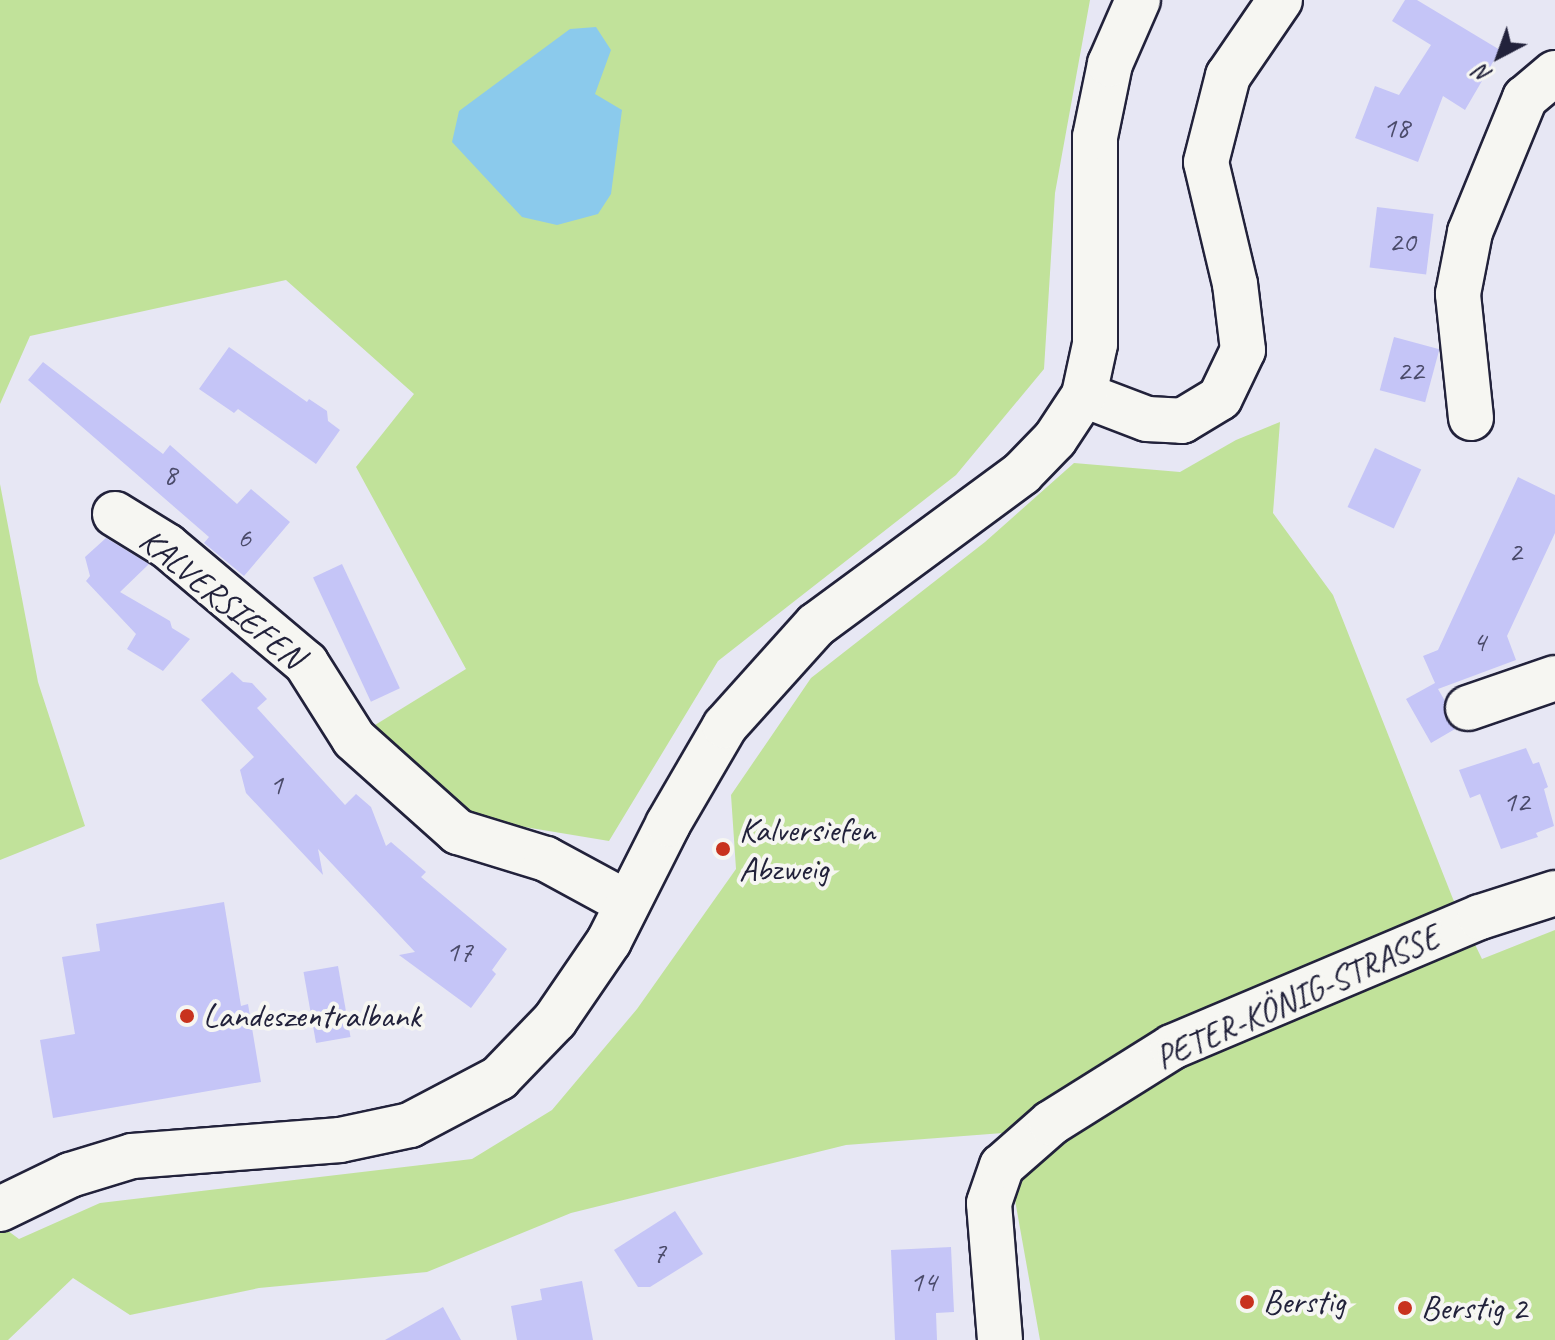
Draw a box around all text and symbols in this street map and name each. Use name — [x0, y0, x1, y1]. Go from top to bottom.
north arrow — [1459, 16, 1539, 96]
text: N — [1469, 59, 1498, 89]
house number: 18 — [1383, 109, 1409, 145]
house number: 20 — [1389, 223, 1415, 259]
house number: 22 — [1397, 352, 1423, 388]
house number: 8 — [163, 456, 177, 492]
street label: KALVERSIEFEN — [132, 519, 312, 677]
house number: 6 — [237, 519, 251, 555]
house number: 2 — [1508, 533, 1522, 569]
house number: 4 — [1472, 623, 1486, 659]
house number: 1 — [269, 766, 283, 802]
house number: 12 — [1503, 783, 1529, 819]
place label: Kalversiefen Abzweig — [739, 809, 875, 888]
marker: Kalversiefen Abzweig — [714, 840, 732, 858]
street label: PETER-KÖNIG-STRASSE — [1149, 916, 1445, 1078]
house number: 17 — [446, 933, 472, 969]
place label: Landeszentralbank — [203, 996, 421, 1036]
marker: Landeszentralbank — [178, 1007, 196, 1025]
house number: 7 — [652, 1234, 666, 1270]
house number: 14 — [910, 1263, 936, 1299]
place label: Berstig — [1263, 1282, 1345, 1322]
place label: Berstig 2 — [1421, 1288, 1527, 1328]
marker: Berstig — [1238, 1293, 1256, 1311]
marker: Berstig 2 — [1396, 1299, 1414, 1317]

